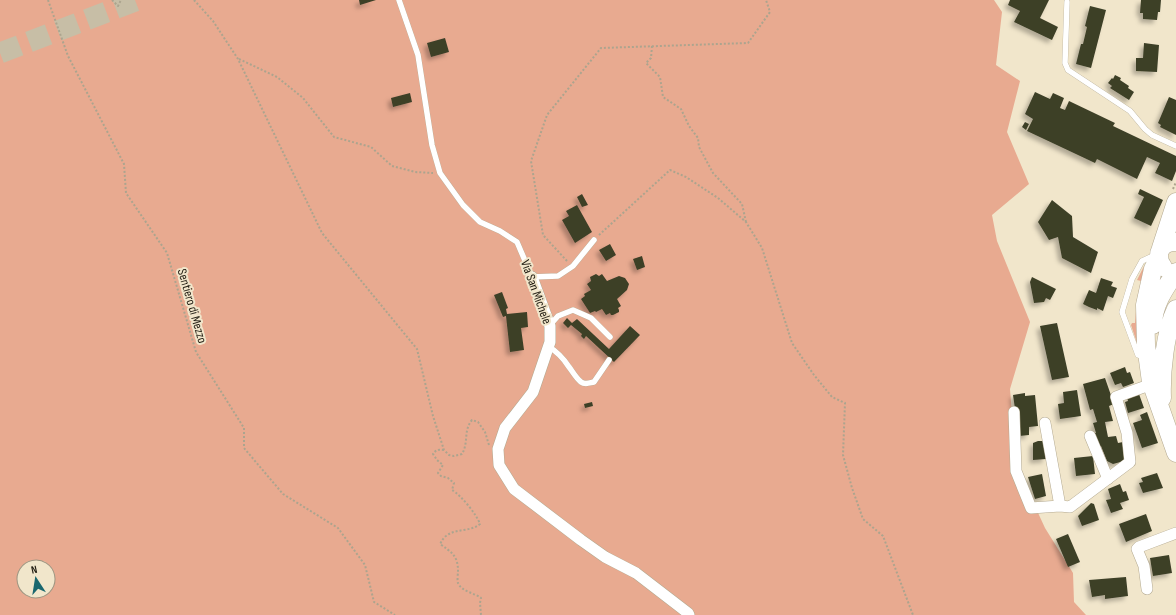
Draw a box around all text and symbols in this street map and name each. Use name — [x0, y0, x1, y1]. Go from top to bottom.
street label: Via San Michele — [517, 258, 555, 326]
street label: Sentiero di Mezzo — [174, 267, 210, 345]
north arrow — [16, 559, 56, 599]
text: N — [30, 563, 38, 577]

